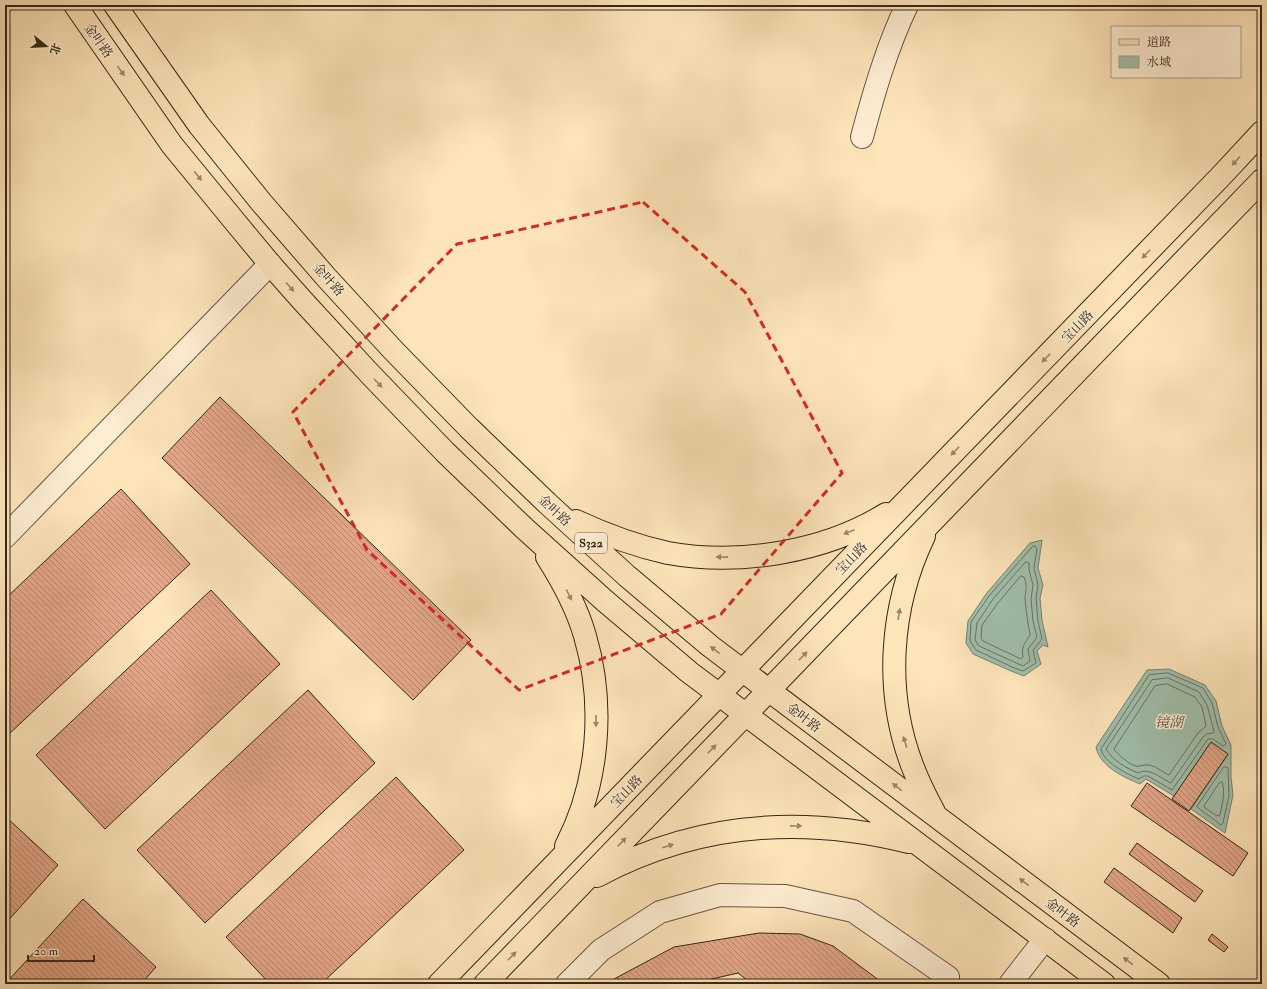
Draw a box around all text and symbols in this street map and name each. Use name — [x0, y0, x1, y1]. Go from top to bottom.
street label: 金叶路 — [80, 20, 116, 61]
north arrow — [26, 26, 66, 66]
legend — [1111, 26, 1241, 78]
text: 道路 — [1147, 35, 1171, 50]
text: 北 — [47, 42, 63, 56]
text: 水域 — [1147, 55, 1171, 70]
one-way arrow — [117, 66, 125, 77]
one-way arrow — [1231, 155, 1240, 166]
one-way arrow — [193, 171, 202, 182]
one-way arrow — [1141, 249, 1151, 259]
street label: 金叶路 — [309, 260, 347, 300]
one-way arrow — [286, 281, 295, 292]
street label: 宝山路 — [1058, 307, 1097, 346]
one-way arrow — [1041, 353, 1050, 363]
one-way arrow — [373, 378, 383, 388]
one-way arrow — [950, 446, 960, 456]
street label: 金叶路 — [535, 492, 574, 530]
one-way arrow — [842, 530, 854, 536]
road number: S322 — [575, 533, 607, 553]
street label: 宝山路 — [832, 539, 871, 578]
one-way arrow — [716, 554, 728, 561]
one-way arrow — [566, 589, 572, 601]
one-way arrow — [896, 608, 902, 620]
one-way arrow — [710, 646, 721, 654]
one-way arrow — [798, 651, 807, 661]
street label: 金叶路 — [783, 700, 824, 736]
water label: 镜湖 — [1155, 714, 1186, 731]
one-way arrow — [593, 715, 599, 728]
one-way arrow — [902, 736, 908, 748]
one-way arrow — [707, 744, 717, 754]
street label: 宝山路 — [607, 772, 646, 811]
one-way arrow — [892, 783, 903, 791]
one-way arrow — [790, 823, 803, 829]
one-way arrow — [617, 837, 627, 847]
one-way arrow — [663, 843, 675, 849]
one-way arrow — [1018, 878, 1029, 887]
street label: 金叶路 — [1042, 895, 1083, 931]
scale bar — [28, 937, 94, 963]
text: 20 m — [34, 944, 59, 959]
one-way arrow — [507, 951, 517, 961]
one-way arrow — [1122, 956, 1133, 965]

